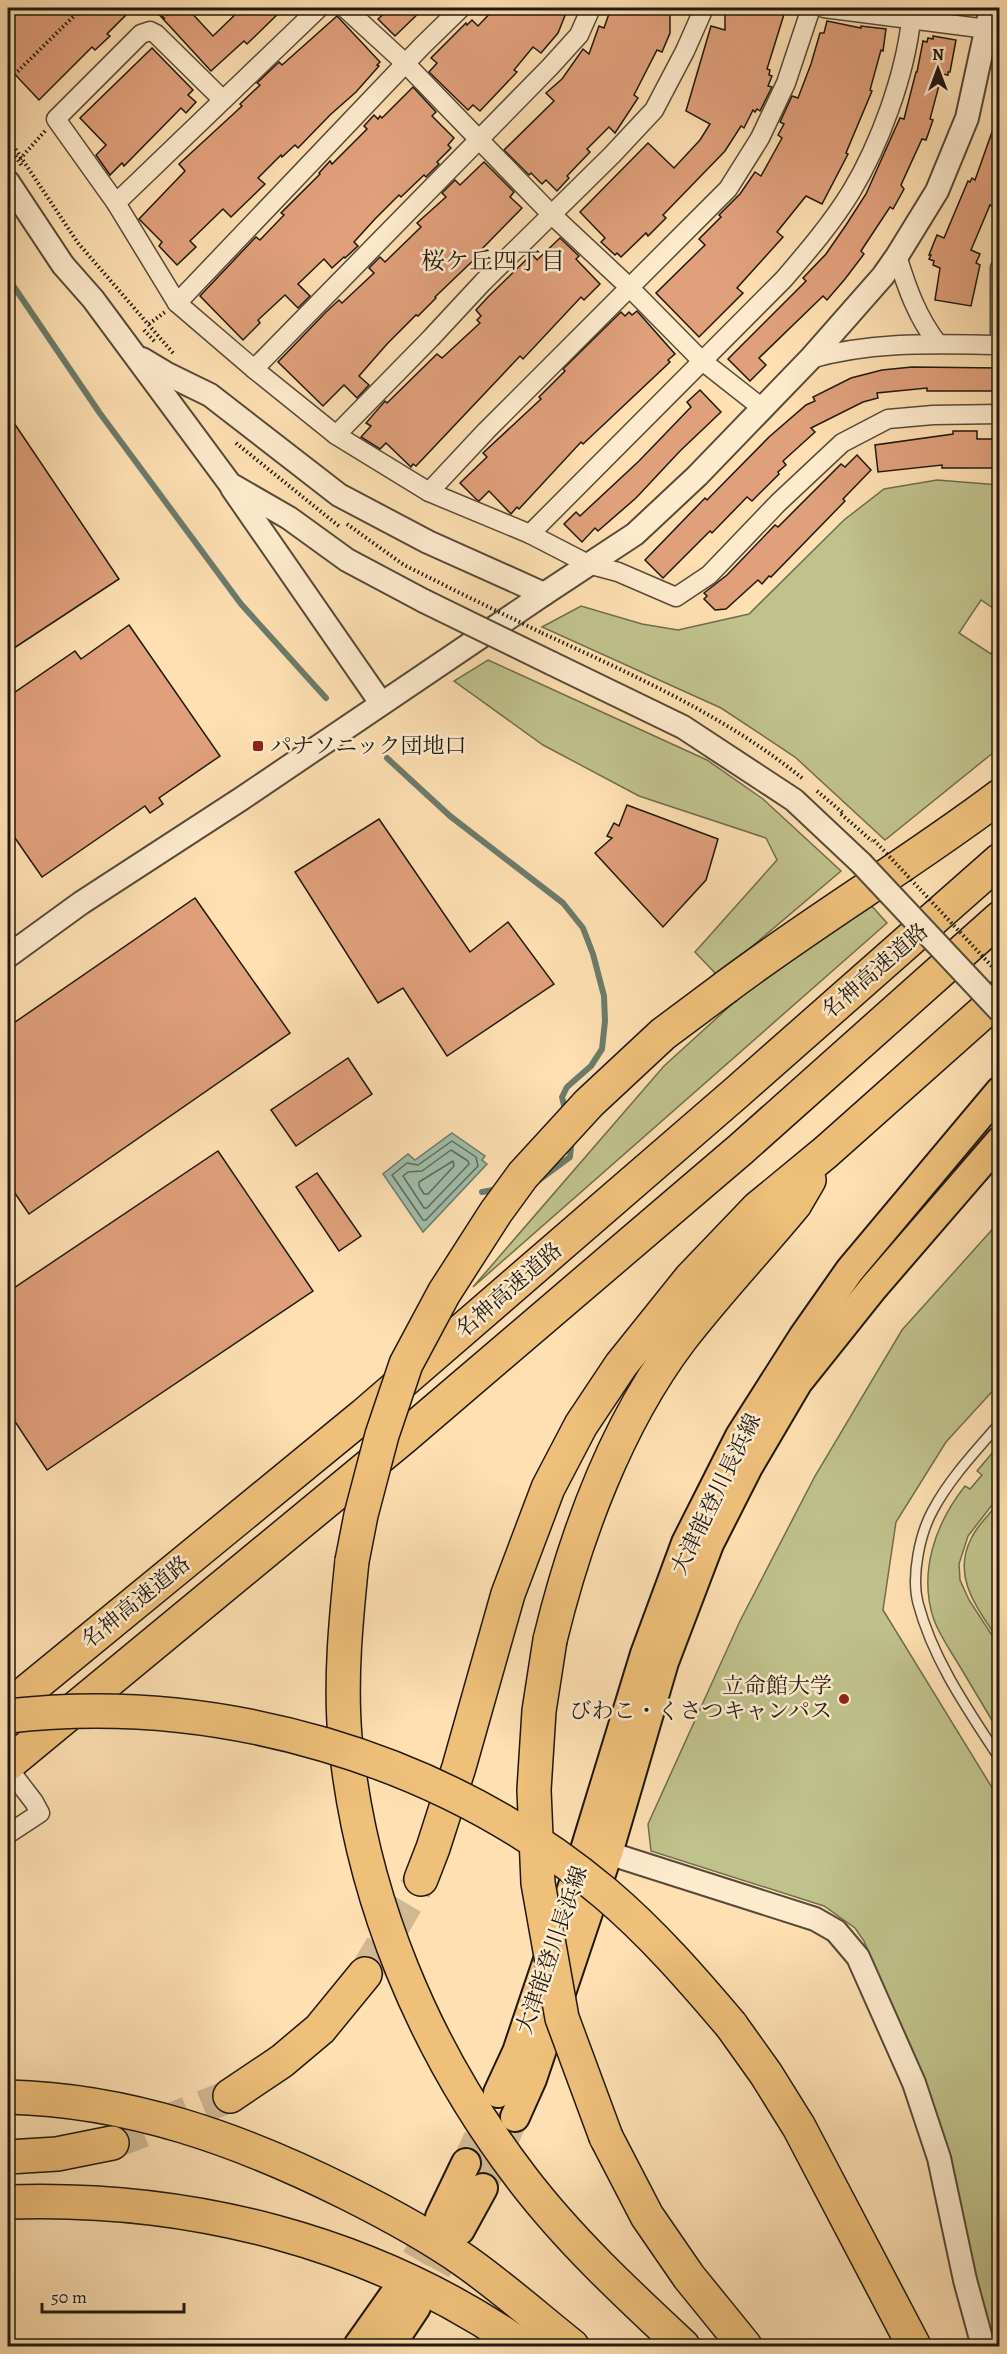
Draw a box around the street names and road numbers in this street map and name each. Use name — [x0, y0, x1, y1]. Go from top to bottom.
street label: 名神高速道路 — [815, 916, 935, 1026]
street label: 名神高速道路 — [449, 1235, 569, 1345]
street label: 大津能登川長浜線 — [664, 1408, 768, 1580]
street label: 名神高速道路 — [75, 1549, 197, 1655]
street label: 大津能登川長浜線 — [509, 1862, 595, 2038]

